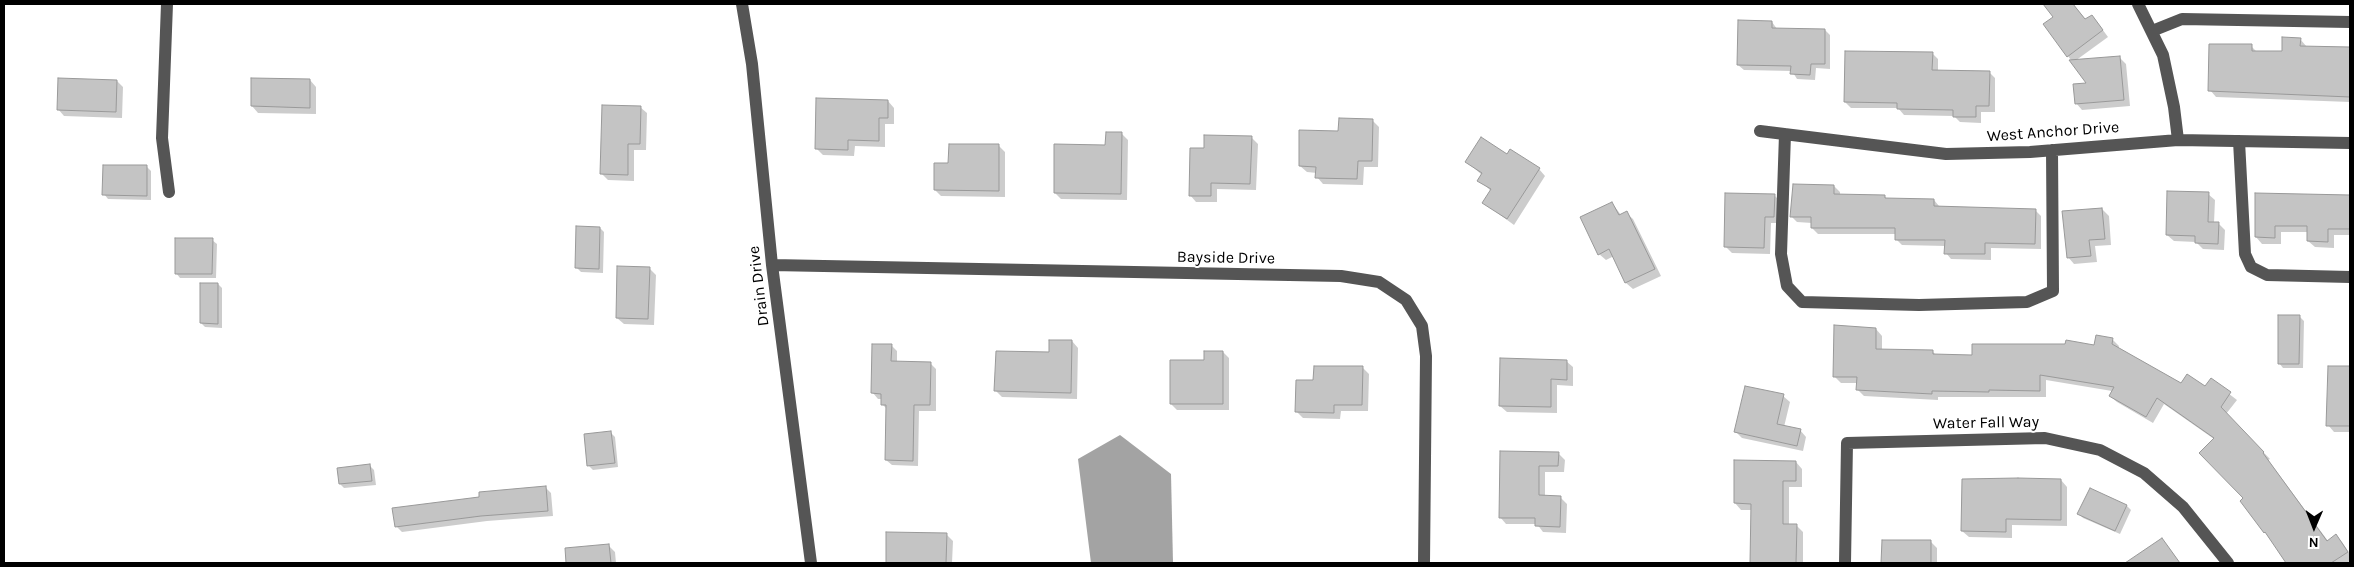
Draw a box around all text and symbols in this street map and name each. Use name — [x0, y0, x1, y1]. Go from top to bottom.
street label: West Anchor Drive — [1986, 118, 2120, 146]
street label: Drain Drive — [745, 245, 773, 327]
street label: Bayside Drive — [1177, 248, 1275, 268]
street label: Water Fall Way — [1933, 412, 2039, 434]
north arrow — [2289, 502, 2339, 552]
text: N — [2309, 534, 2319, 551]

